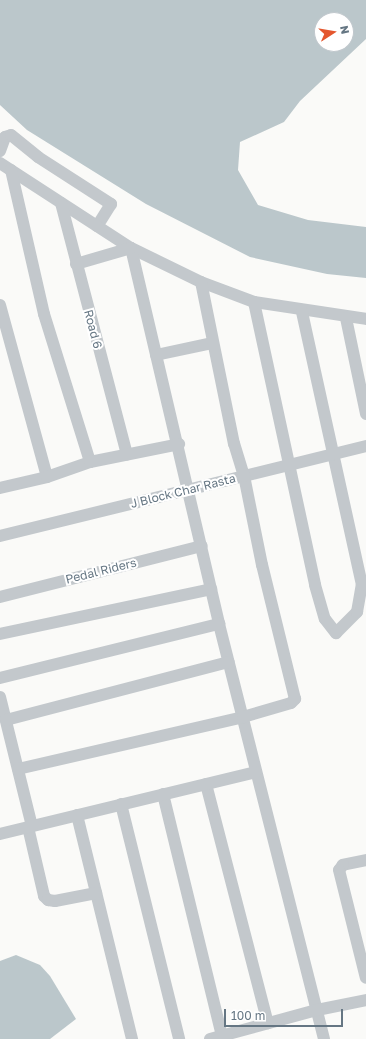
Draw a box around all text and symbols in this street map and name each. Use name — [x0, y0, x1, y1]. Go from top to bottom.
north arrow — [314, 12, 354, 52]
text: N — [338, 24, 352, 35]
street label: Road 6 — [81, 308, 105, 350]
street label: J Block Char Rasta — [129, 471, 237, 511]
street label: Pedal Riders — [64, 555, 138, 587]
scale bar — [226, 1001, 345, 1027]
text: 100 m — [231, 1008, 265, 1023]

